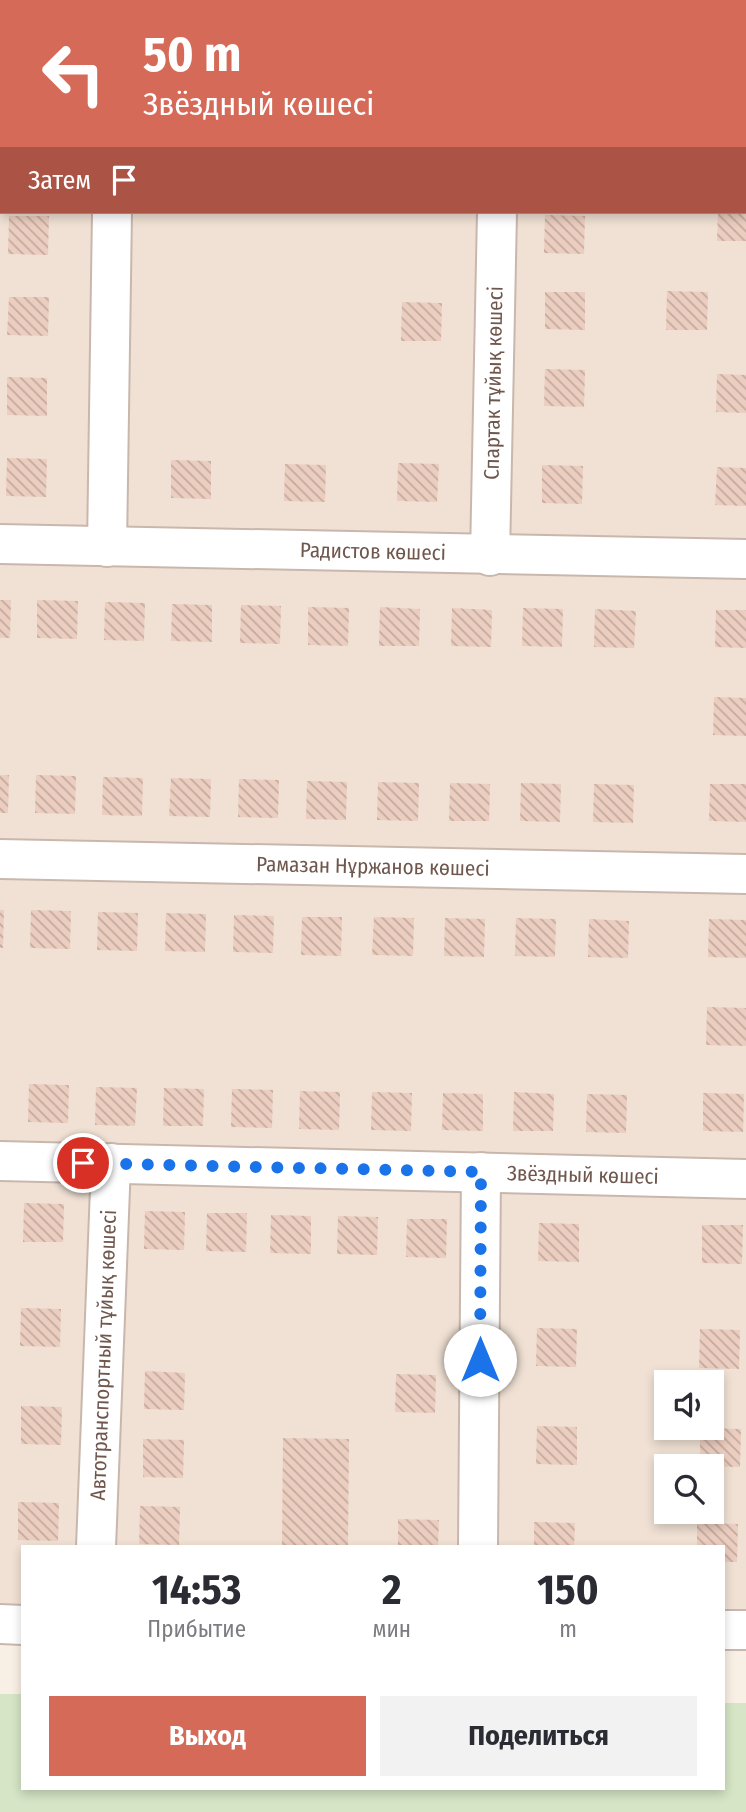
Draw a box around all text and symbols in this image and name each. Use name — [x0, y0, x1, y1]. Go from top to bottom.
text: 50 m — [143, 25, 241, 84]
icon: left — [28, 28, 119, 119]
text: Звёздный көшесі — [143, 85, 374, 123]
icon: arrive — [105, 161, 143, 199]
text: Затем — [28, 165, 91, 196]
street label: Спартак тұйық көшесі — [479, 286, 508, 480]
street label: Радистов көшесі — [300, 537, 446, 566]
street label: Рамазан Нұржанов көшесі — [256, 851, 490, 882]
pin — [53, 1133, 113, 1193]
icon: arrive — [64, 1144, 102, 1182]
street label: Звёздный көшесі — [507, 1160, 659, 1190]
street label: Автотранспортный тұйық көшесі — [85, 1209, 122, 1501]
position arrow — [443, 1323, 517, 1397]
map controls — [654, 1370, 724, 1524]
button: sound — [654, 1370, 724, 1440]
button: search — [654, 1454, 724, 1524]
text: 14:53 — [152, 1565, 241, 1615]
text: 2 — [382, 1565, 401, 1615]
text: 150 — [537, 1565, 599, 1615]
text: Прибытие — [147, 1615, 246, 1643]
text: мин — [372, 1615, 411, 1643]
text: m — [559, 1615, 577, 1643]
button: Выход — [49, 1696, 366, 1776]
button: Поделиться — [380, 1696, 697, 1776]

